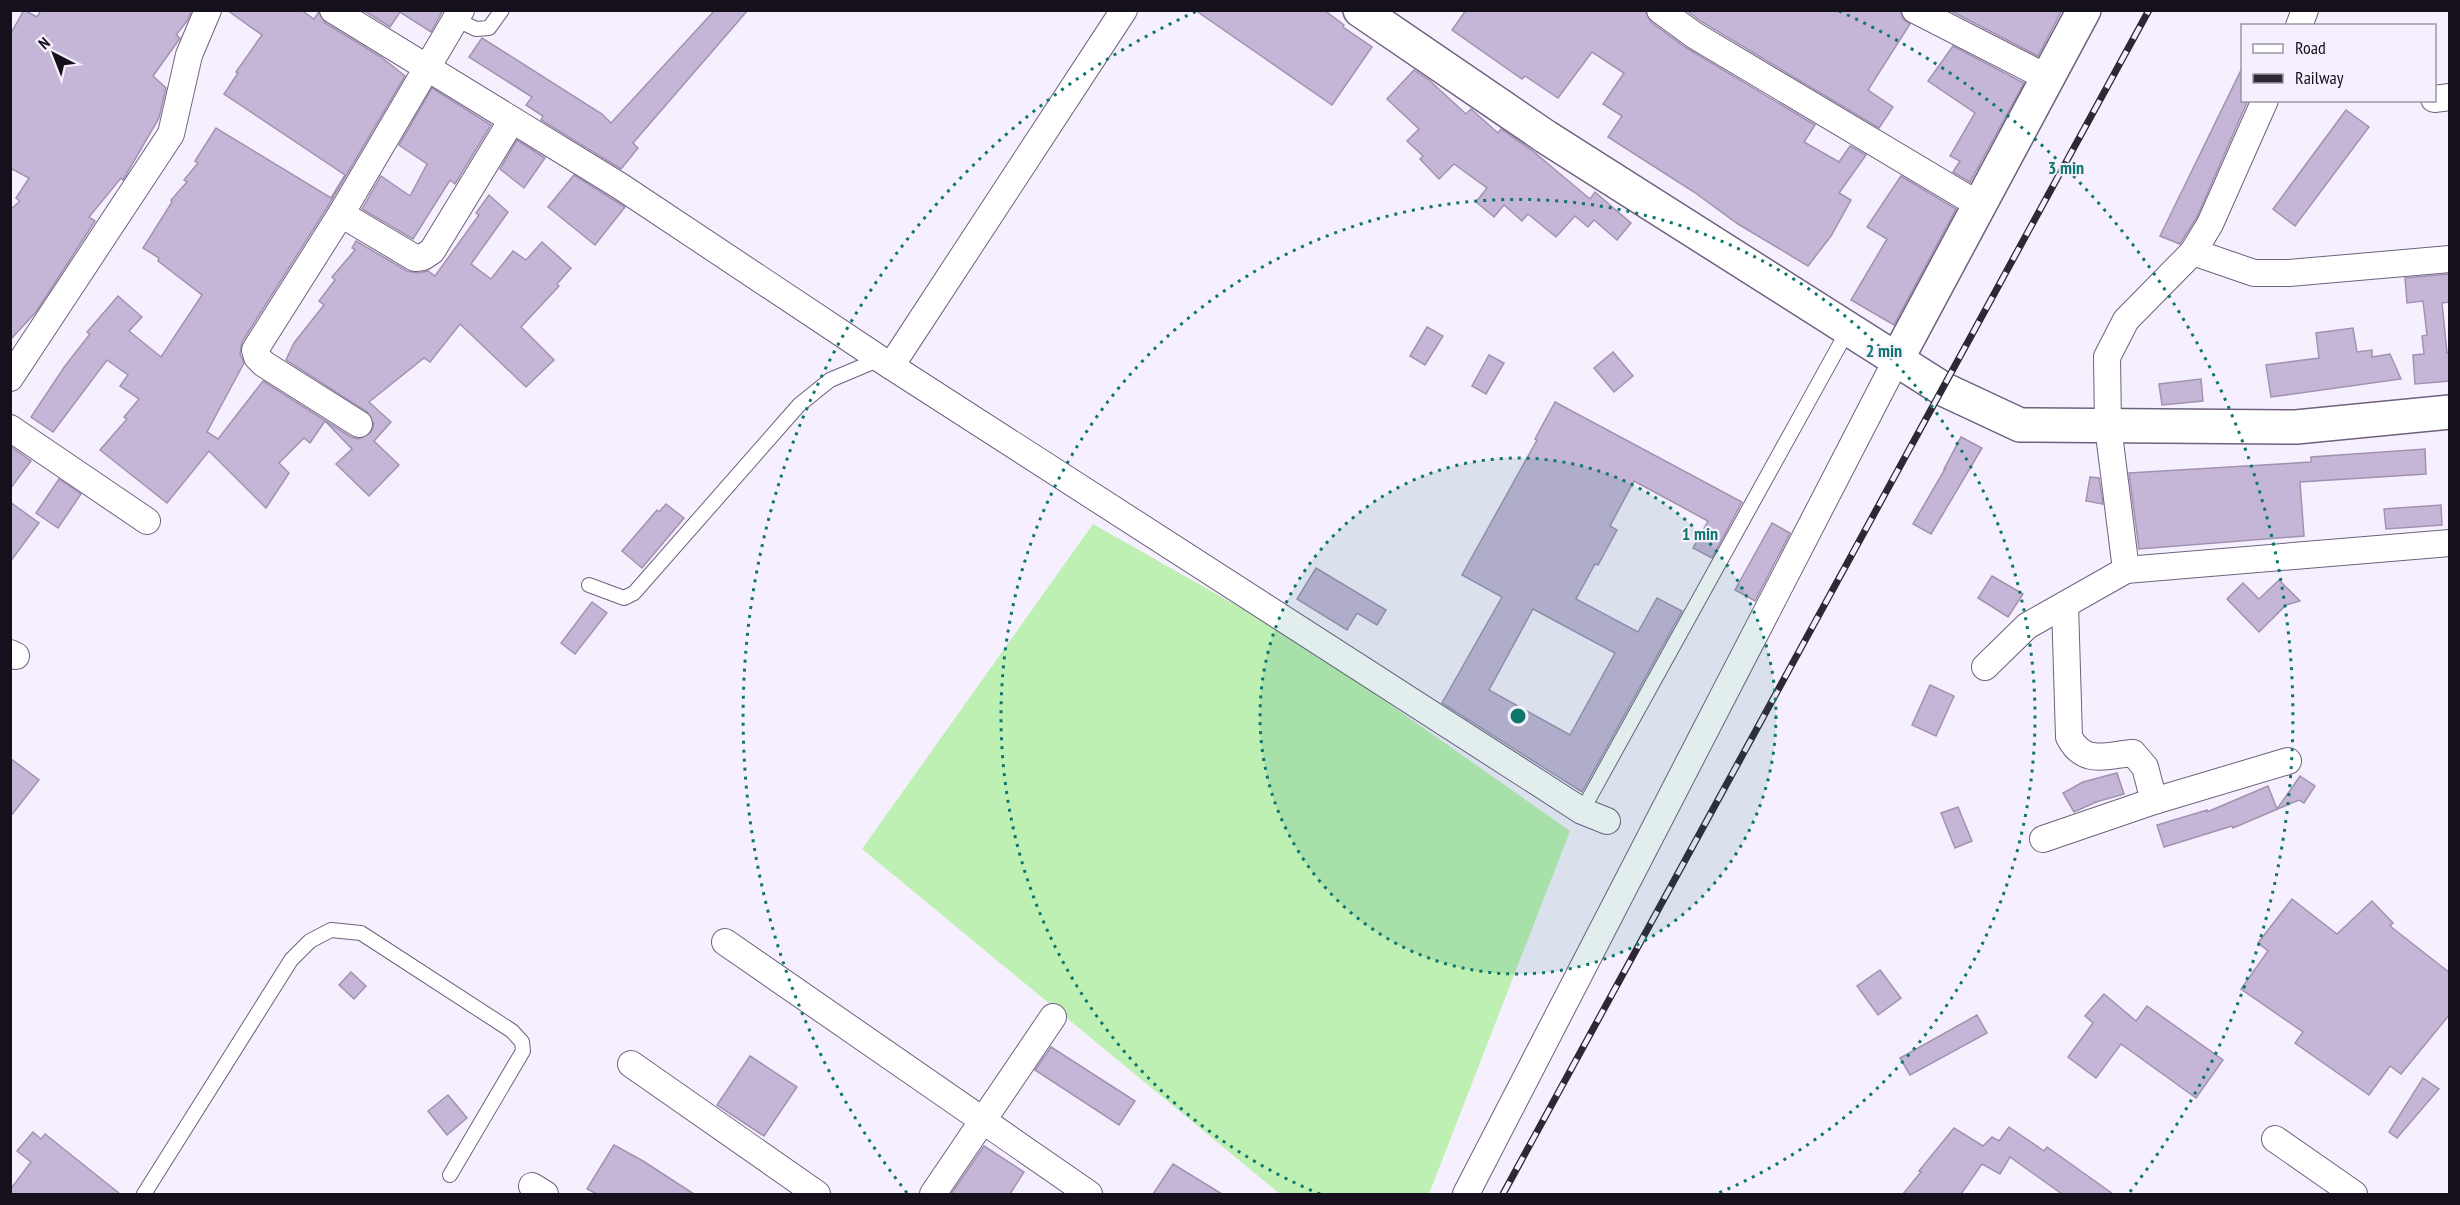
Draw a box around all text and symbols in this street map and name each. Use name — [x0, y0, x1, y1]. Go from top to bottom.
north arrow — [24, 24, 84, 84]
legend — [2241, 24, 2436, 102]
text: N — [34, 33, 54, 53]
text: Road — [2295, 36, 2326, 59]
text: Railway — [2295, 66, 2344, 89]
text: 3 min — [2048, 156, 2084, 179]
text: 2 min — [1866, 339, 1902, 362]
text: 1 min — [1682, 522, 1718, 545]
centre of rings — [1508, 706, 1528, 726]

